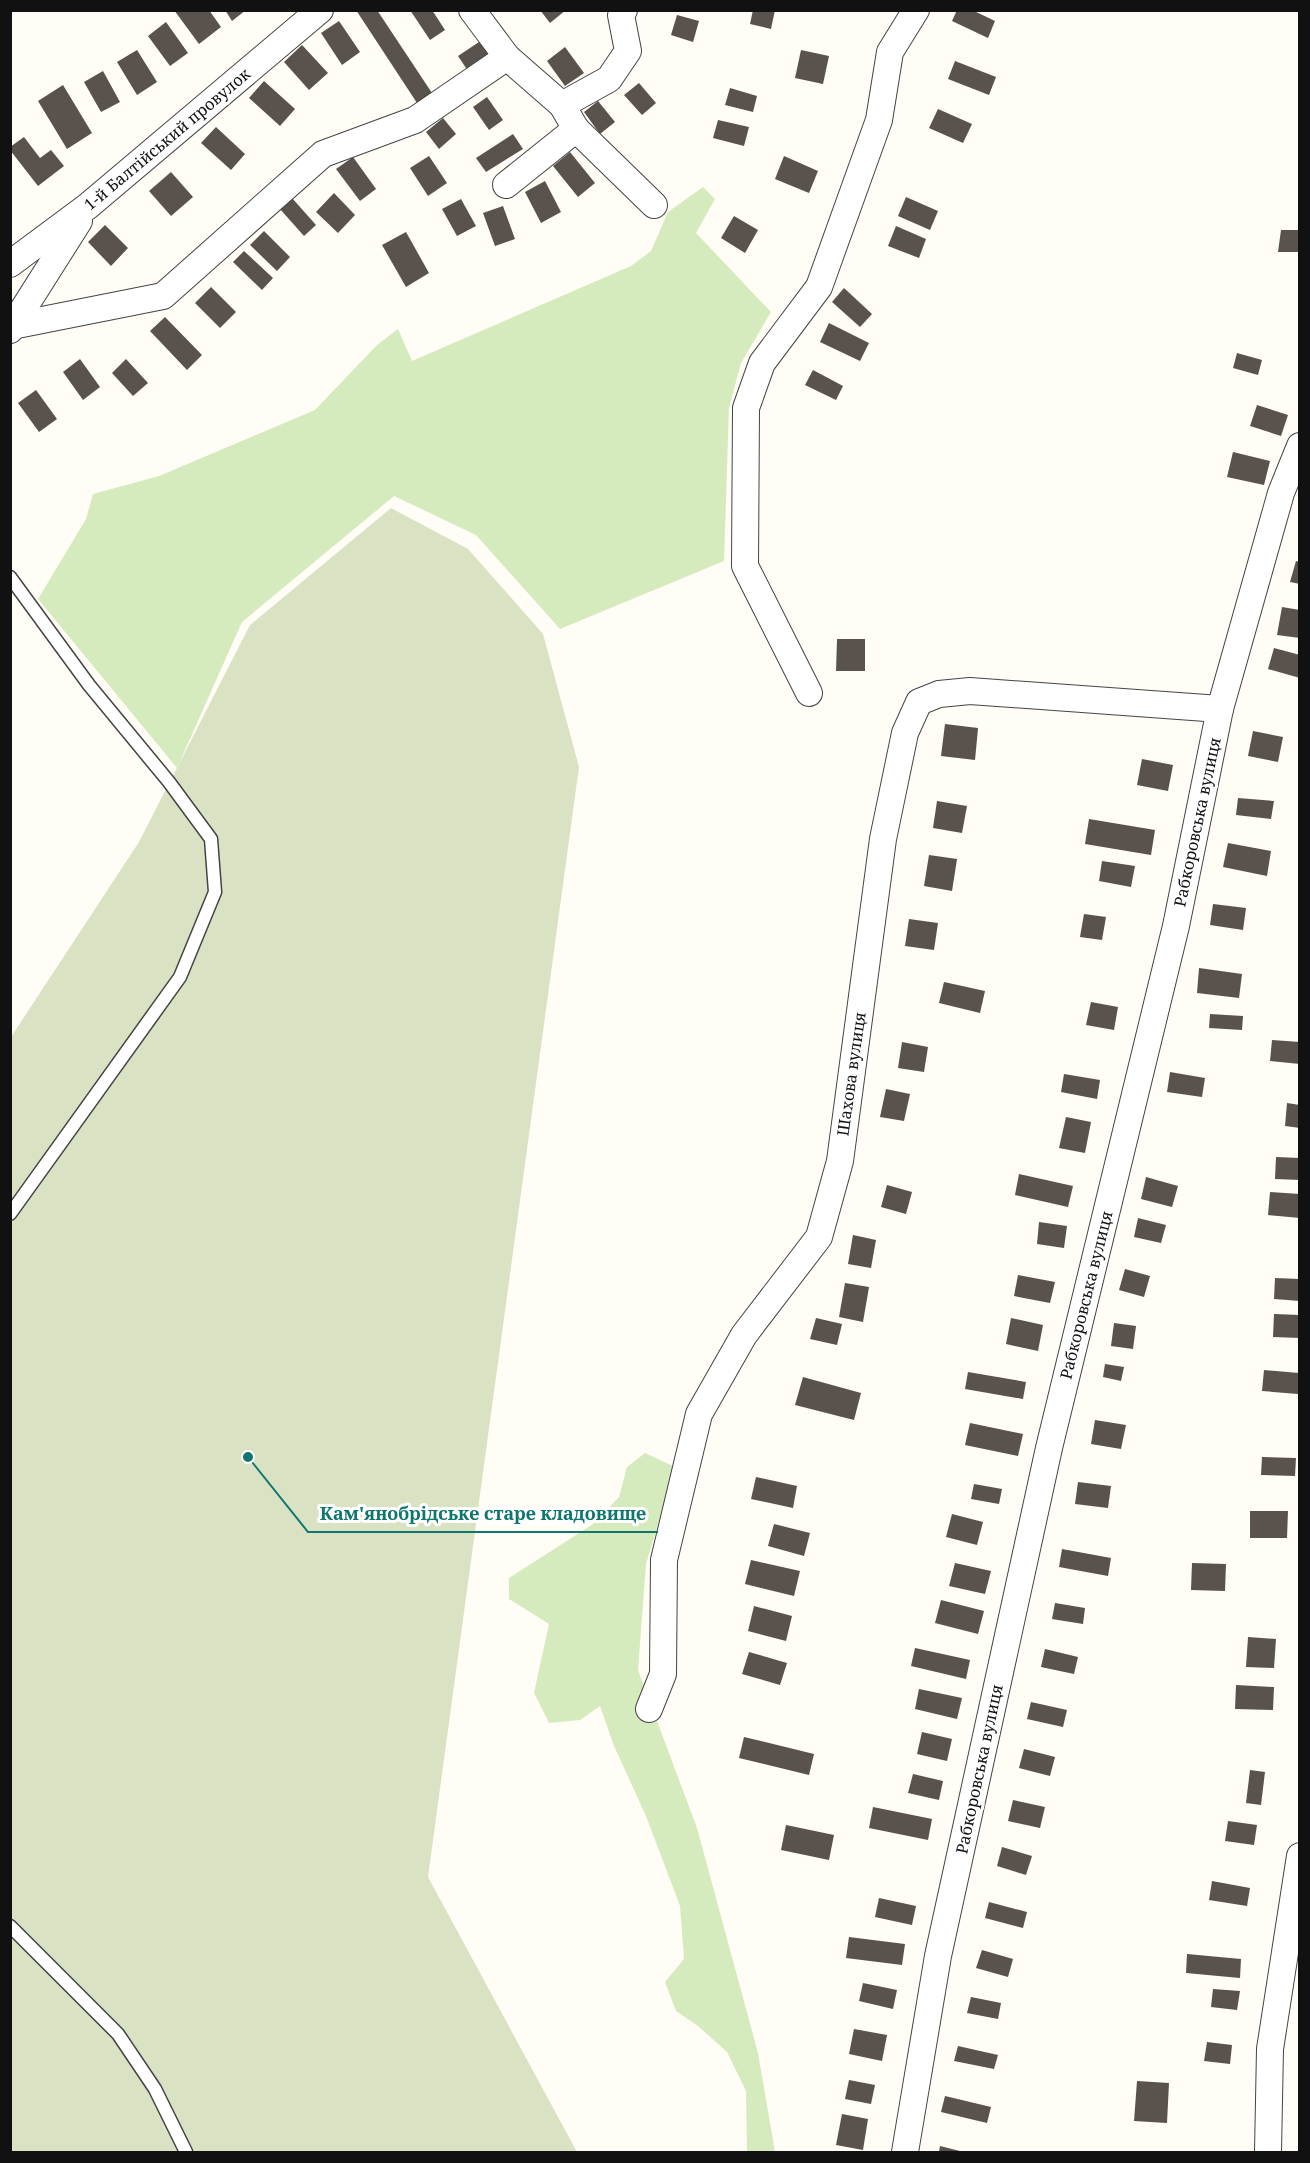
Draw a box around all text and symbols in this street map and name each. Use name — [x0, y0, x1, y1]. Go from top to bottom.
street label: 1-й Балтійський провулок — [79, 62, 255, 215]
street label: Рабкоровська вулиця — [1168, 735, 1226, 909]
street label: Шахова вулиця — [831, 1010, 871, 1138]
street label: Рабкоровська вулиця — [1054, 1209, 1118, 1381]
callout: Кам'янобрідське старе кладовище — [308, 1496, 658, 1532]
text: Кам'янобрідське старе кладовище — [320, 1501, 646, 1525]
street label: Рабкоровська вулиця — [950, 1682, 1008, 1856]

